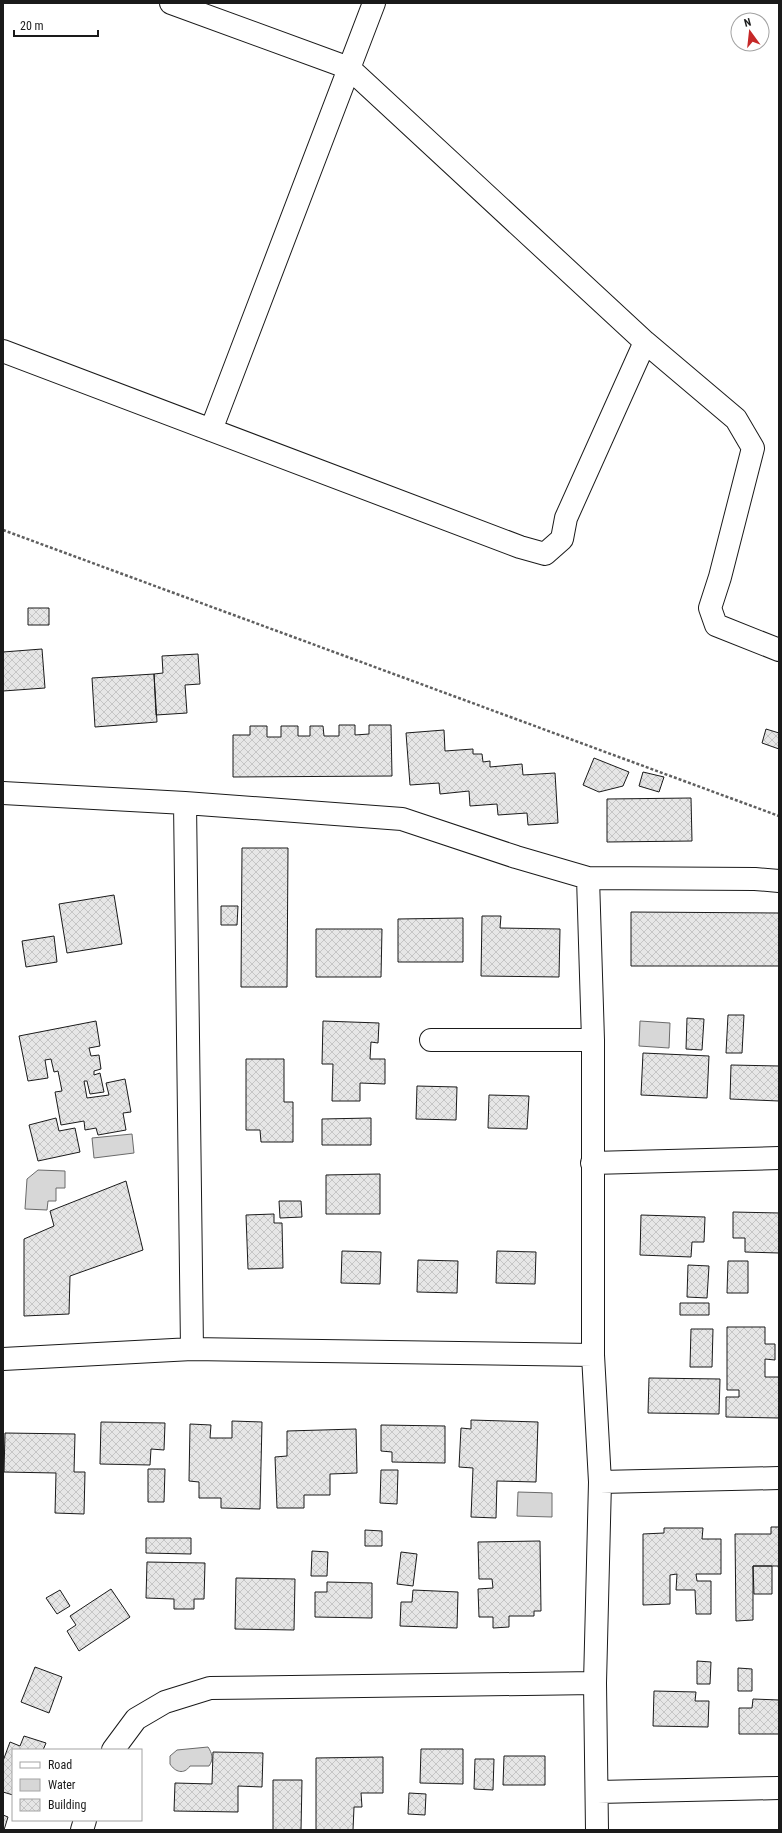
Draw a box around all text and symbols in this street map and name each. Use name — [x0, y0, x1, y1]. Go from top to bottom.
scale bar — [14, 12, 98, 38]
north arrow — [730, 12, 770, 52]
text: N — [743, 16, 753, 30]
text: 20 m — [20, 19, 44, 33]
legend — [12, 1749, 142, 1821]
text: Road — [48, 1758, 72, 1772]
text: Water — [48, 1778, 76, 1792]
text: Building — [48, 1798, 86, 1812]

